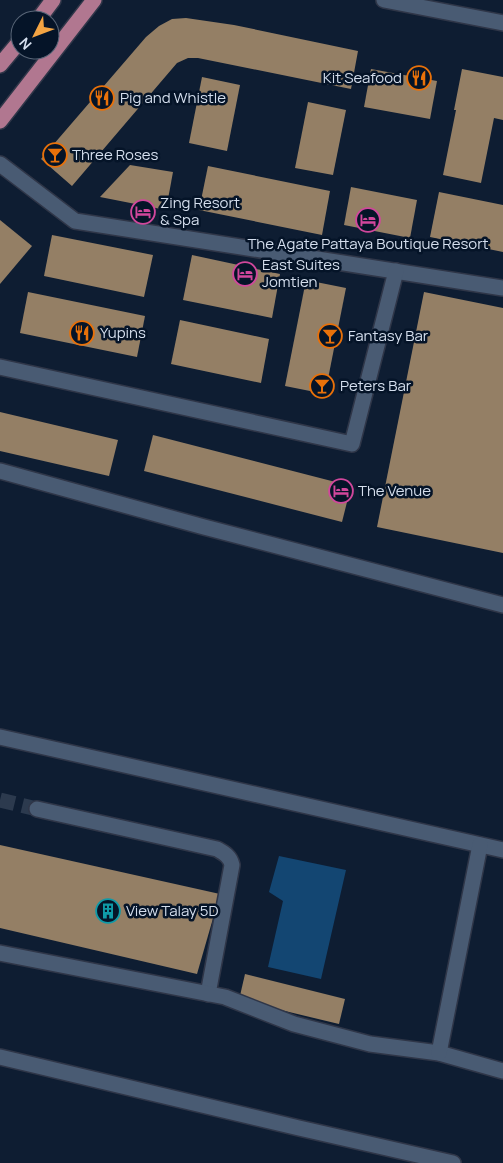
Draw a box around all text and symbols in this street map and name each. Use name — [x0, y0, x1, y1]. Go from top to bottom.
north arrow — [10, 10, 60, 60]
text: N — [15, 34, 35, 54]
restaurant icon: Kit Seafood — [406, 65, 432, 91]
place label: Kit Seafood — [323, 67, 402, 88]
restaurant icon: Pig and Whistle — [89, 85, 115, 111]
place label: Pig and Whistle — [120, 87, 226, 108]
bar icon: Three Roses — [42, 142, 68, 168]
place label: Three Roses — [72, 144, 159, 165]
place label: Zing Resort & Spa — [160, 192, 240, 230]
hotel icon: Zing Resort & Spa — [130, 199, 156, 225]
hotel icon: The Agate Pattaya Boutique Resort — [355, 207, 381, 233]
place label: The Agate Pattaya Boutique Resort — [247, 233, 489, 254]
place label: East Suites Jomtien — [262, 254, 340, 292]
hotel icon: East Suites Jomtien — [232, 261, 258, 287]
restaurant icon: Yupins — [69, 320, 95, 346]
place label: Yupins — [100, 322, 146, 343]
bar icon: Fantasy Bar — [317, 323, 343, 349]
place label: Fantasy Bar — [348, 325, 429, 346]
bar icon: Peters Bar — [309, 373, 335, 399]
place label: Peters Bar — [340, 375, 412, 396]
hotel icon: The Venue — [328, 478, 354, 504]
place label: The Venue — [358, 480, 431, 501]
building icon: View Talay 5D — [95, 898, 121, 924]
place label: View Talay 5D — [126, 900, 219, 921]

